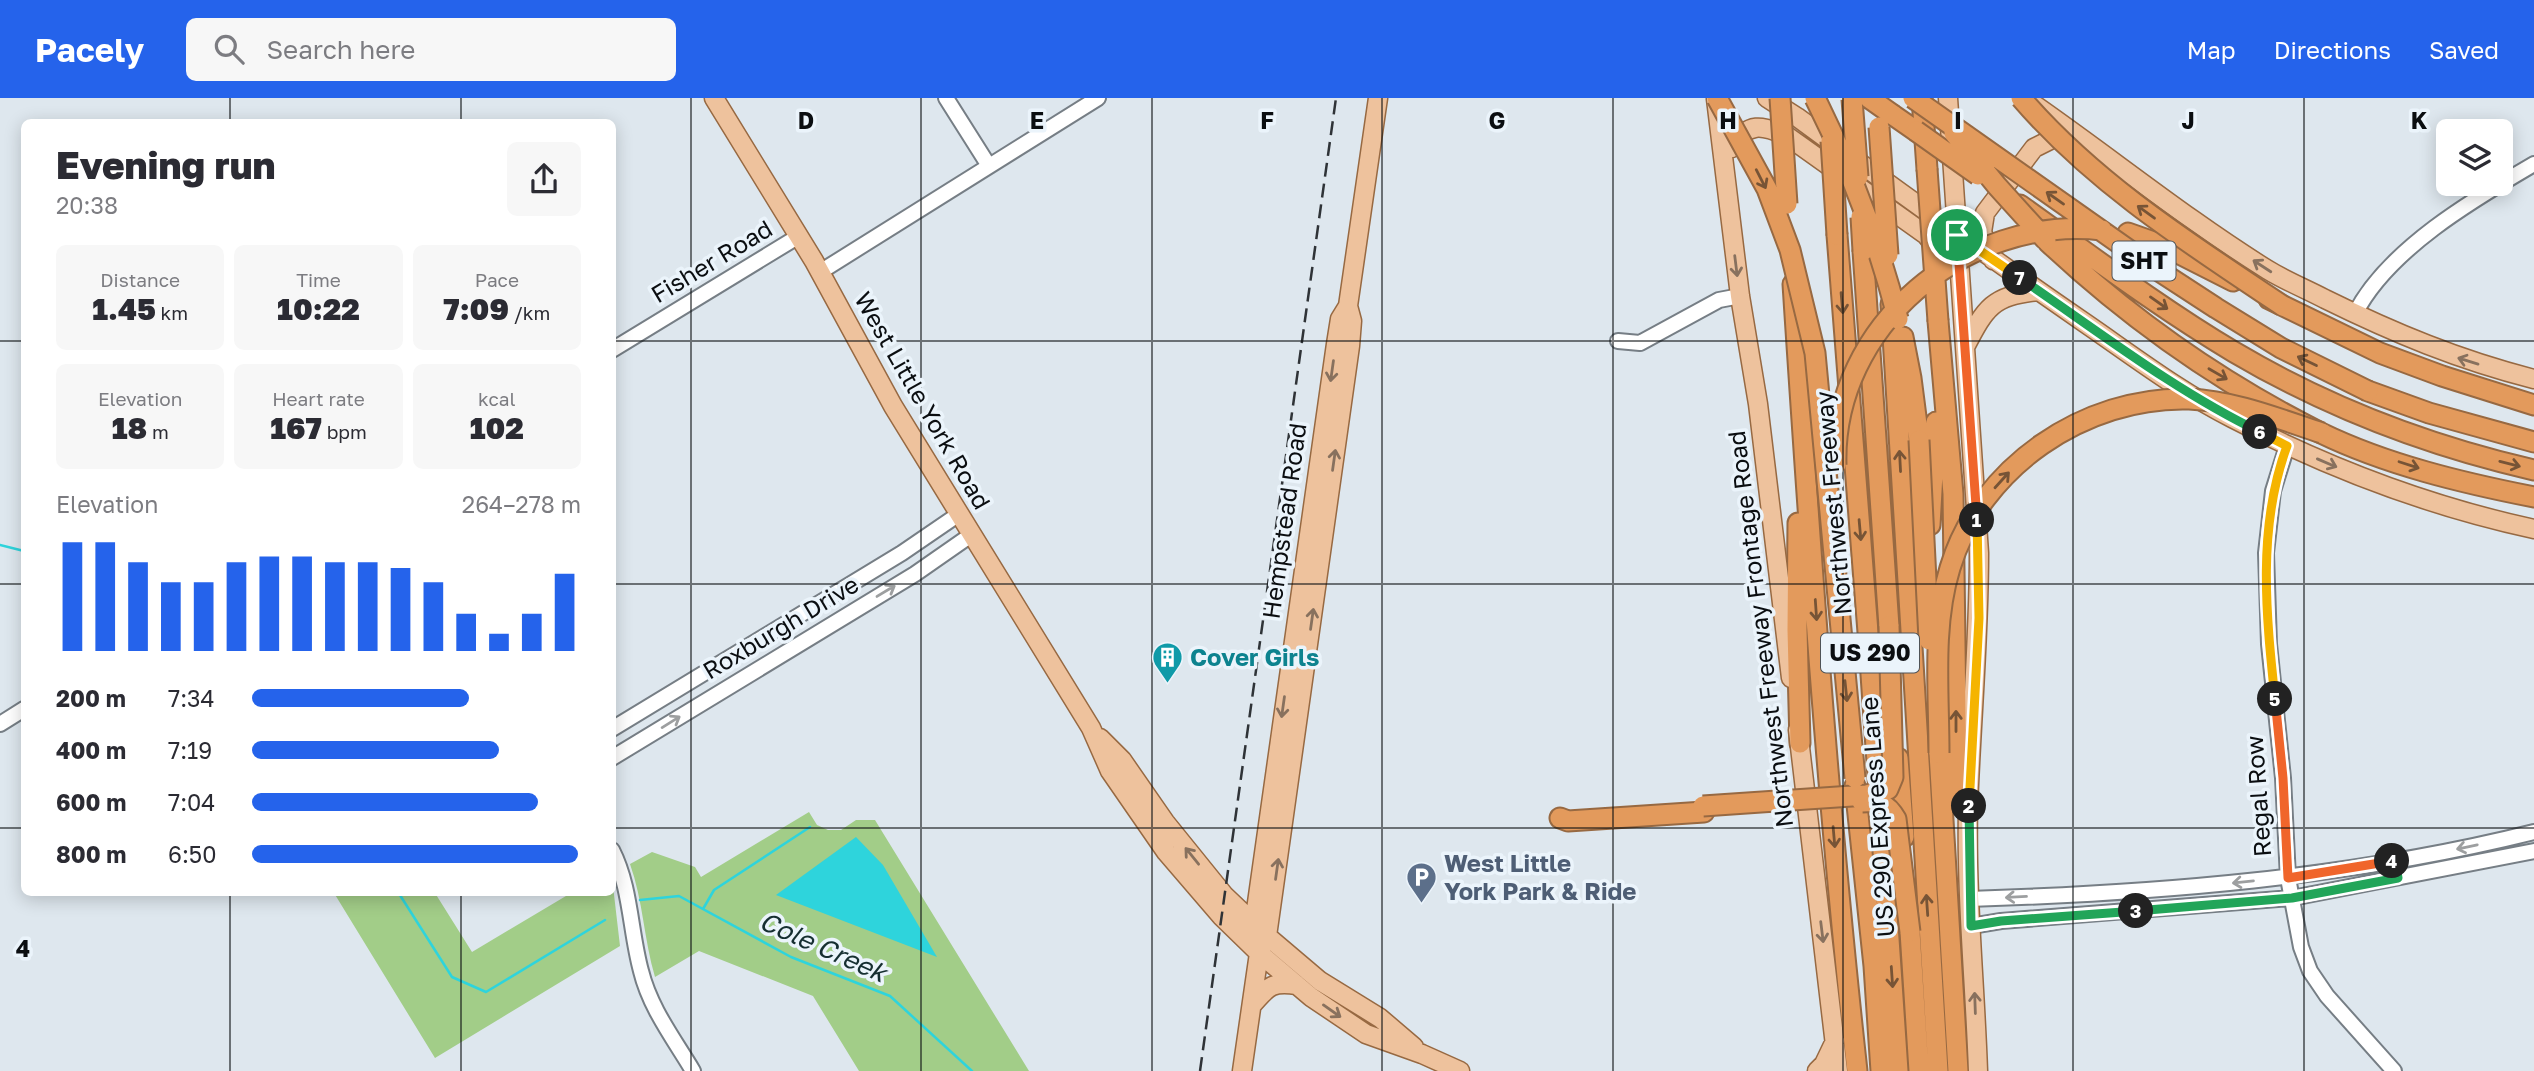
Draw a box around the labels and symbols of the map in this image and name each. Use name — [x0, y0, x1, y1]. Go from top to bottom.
text: D — [798, 106, 814, 134]
text: E — [1030, 106, 1044, 134]
text: F — [1260, 106, 1274, 134]
text: G — [1489, 106, 1505, 134]
text: H — [1719, 106, 1737, 134]
text: I — [1954, 106, 1962, 134]
text: J — [2181, 106, 2195, 134]
text: K — [2411, 106, 2428, 134]
one-way arrow — [1755, 168, 1769, 189]
one-way arrow — [2046, 191, 2065, 205]
pin — [1927, 205, 1987, 265]
one-way arrow — [2137, 205, 2156, 219]
street label: Fisher Road — [645, 213, 777, 308]
road number: SHT — [2112, 242, 2176, 280]
one-way arrow — [1730, 254, 1743, 277]
one-way arrow — [2253, 258, 2272, 273]
pin: 7 — [2002, 260, 2038, 296]
street label: West Little York Road — [849, 286, 997, 514]
one-way arrow — [1836, 291, 1849, 314]
one-way arrow — [2148, 296, 2168, 310]
one-way arrow — [2297, 354, 2318, 367]
one-way arrow — [2457, 354, 2479, 367]
one-way arrow — [1325, 359, 1338, 382]
one-way arrow — [2207, 367, 2227, 381]
street label: Northwest Freeway — [1808, 390, 1857, 616]
pin: 6 — [2242, 414, 2278, 450]
street label: Hempstead Road — [1255, 421, 1312, 621]
street label: Northwest Freeway Frontage Road — [1721, 429, 1798, 829]
one-way arrow — [1328, 449, 1341, 472]
one-way arrow — [1893, 450, 1906, 473]
one-way arrow — [2316, 457, 2337, 470]
one-way arrow — [2498, 458, 2521, 471]
one-way arrow — [2398, 460, 2420, 473]
one-way arrow — [1993, 472, 2010, 489]
pin: 1 — [1960, 502, 1994, 538]
one-way arrow — [1854, 518, 1867, 541]
street label: Roxburgh Drive — [697, 569, 863, 685]
one-way arrow — [875, 584, 895, 598]
one-way arrow — [1810, 598, 1823, 621]
one-way arrow — [1306, 608, 1319, 631]
road number: US 290 — [1821, 634, 1919, 673]
building icon: Cover Girls — [1150, 641, 1184, 685]
place label: Cover Girls — [1190, 642, 1319, 671]
one-way arrow — [1840, 679, 1853, 702]
pin: 5 — [2258, 682, 2292, 716]
one-way arrow — [1277, 695, 1290, 718]
street label: US 290 Express Lane — [1854, 696, 1899, 939]
one-way arrow — [1949, 710, 1963, 733]
one-way arrow — [660, 715, 680, 729]
street label: Regal Row — [2239, 734, 2276, 858]
pin: 2 — [1952, 788, 1986, 824]
one-way arrow — [1828, 825, 1841, 848]
one-way arrow — [2456, 840, 2479, 854]
pin: 4 — [2374, 844, 2410, 878]
one-way arrow — [1184, 847, 1199, 865]
place label: West Little York Park & Ride — [1444, 848, 1636, 905]
one-way arrow — [1271, 858, 1284, 881]
parking icon: West Little York Park & Ride — [1404, 861, 1438, 905]
one-way arrow — [2232, 875, 2255, 888]
one-way arrow — [2005, 891, 2028, 904]
one-way arrow — [1920, 894, 1933, 917]
pin: 3 — [2118, 894, 2154, 928]
water label: Cole Creek — [755, 905, 893, 989]
one-way arrow — [1816, 920, 1829, 943]
text: 4 — [16, 934, 30, 962]
one-way arrow — [1886, 965, 1899, 988]
one-way arrow — [1968, 992, 1981, 1015]
one-way arrow — [1322, 1004, 1341, 1018]

